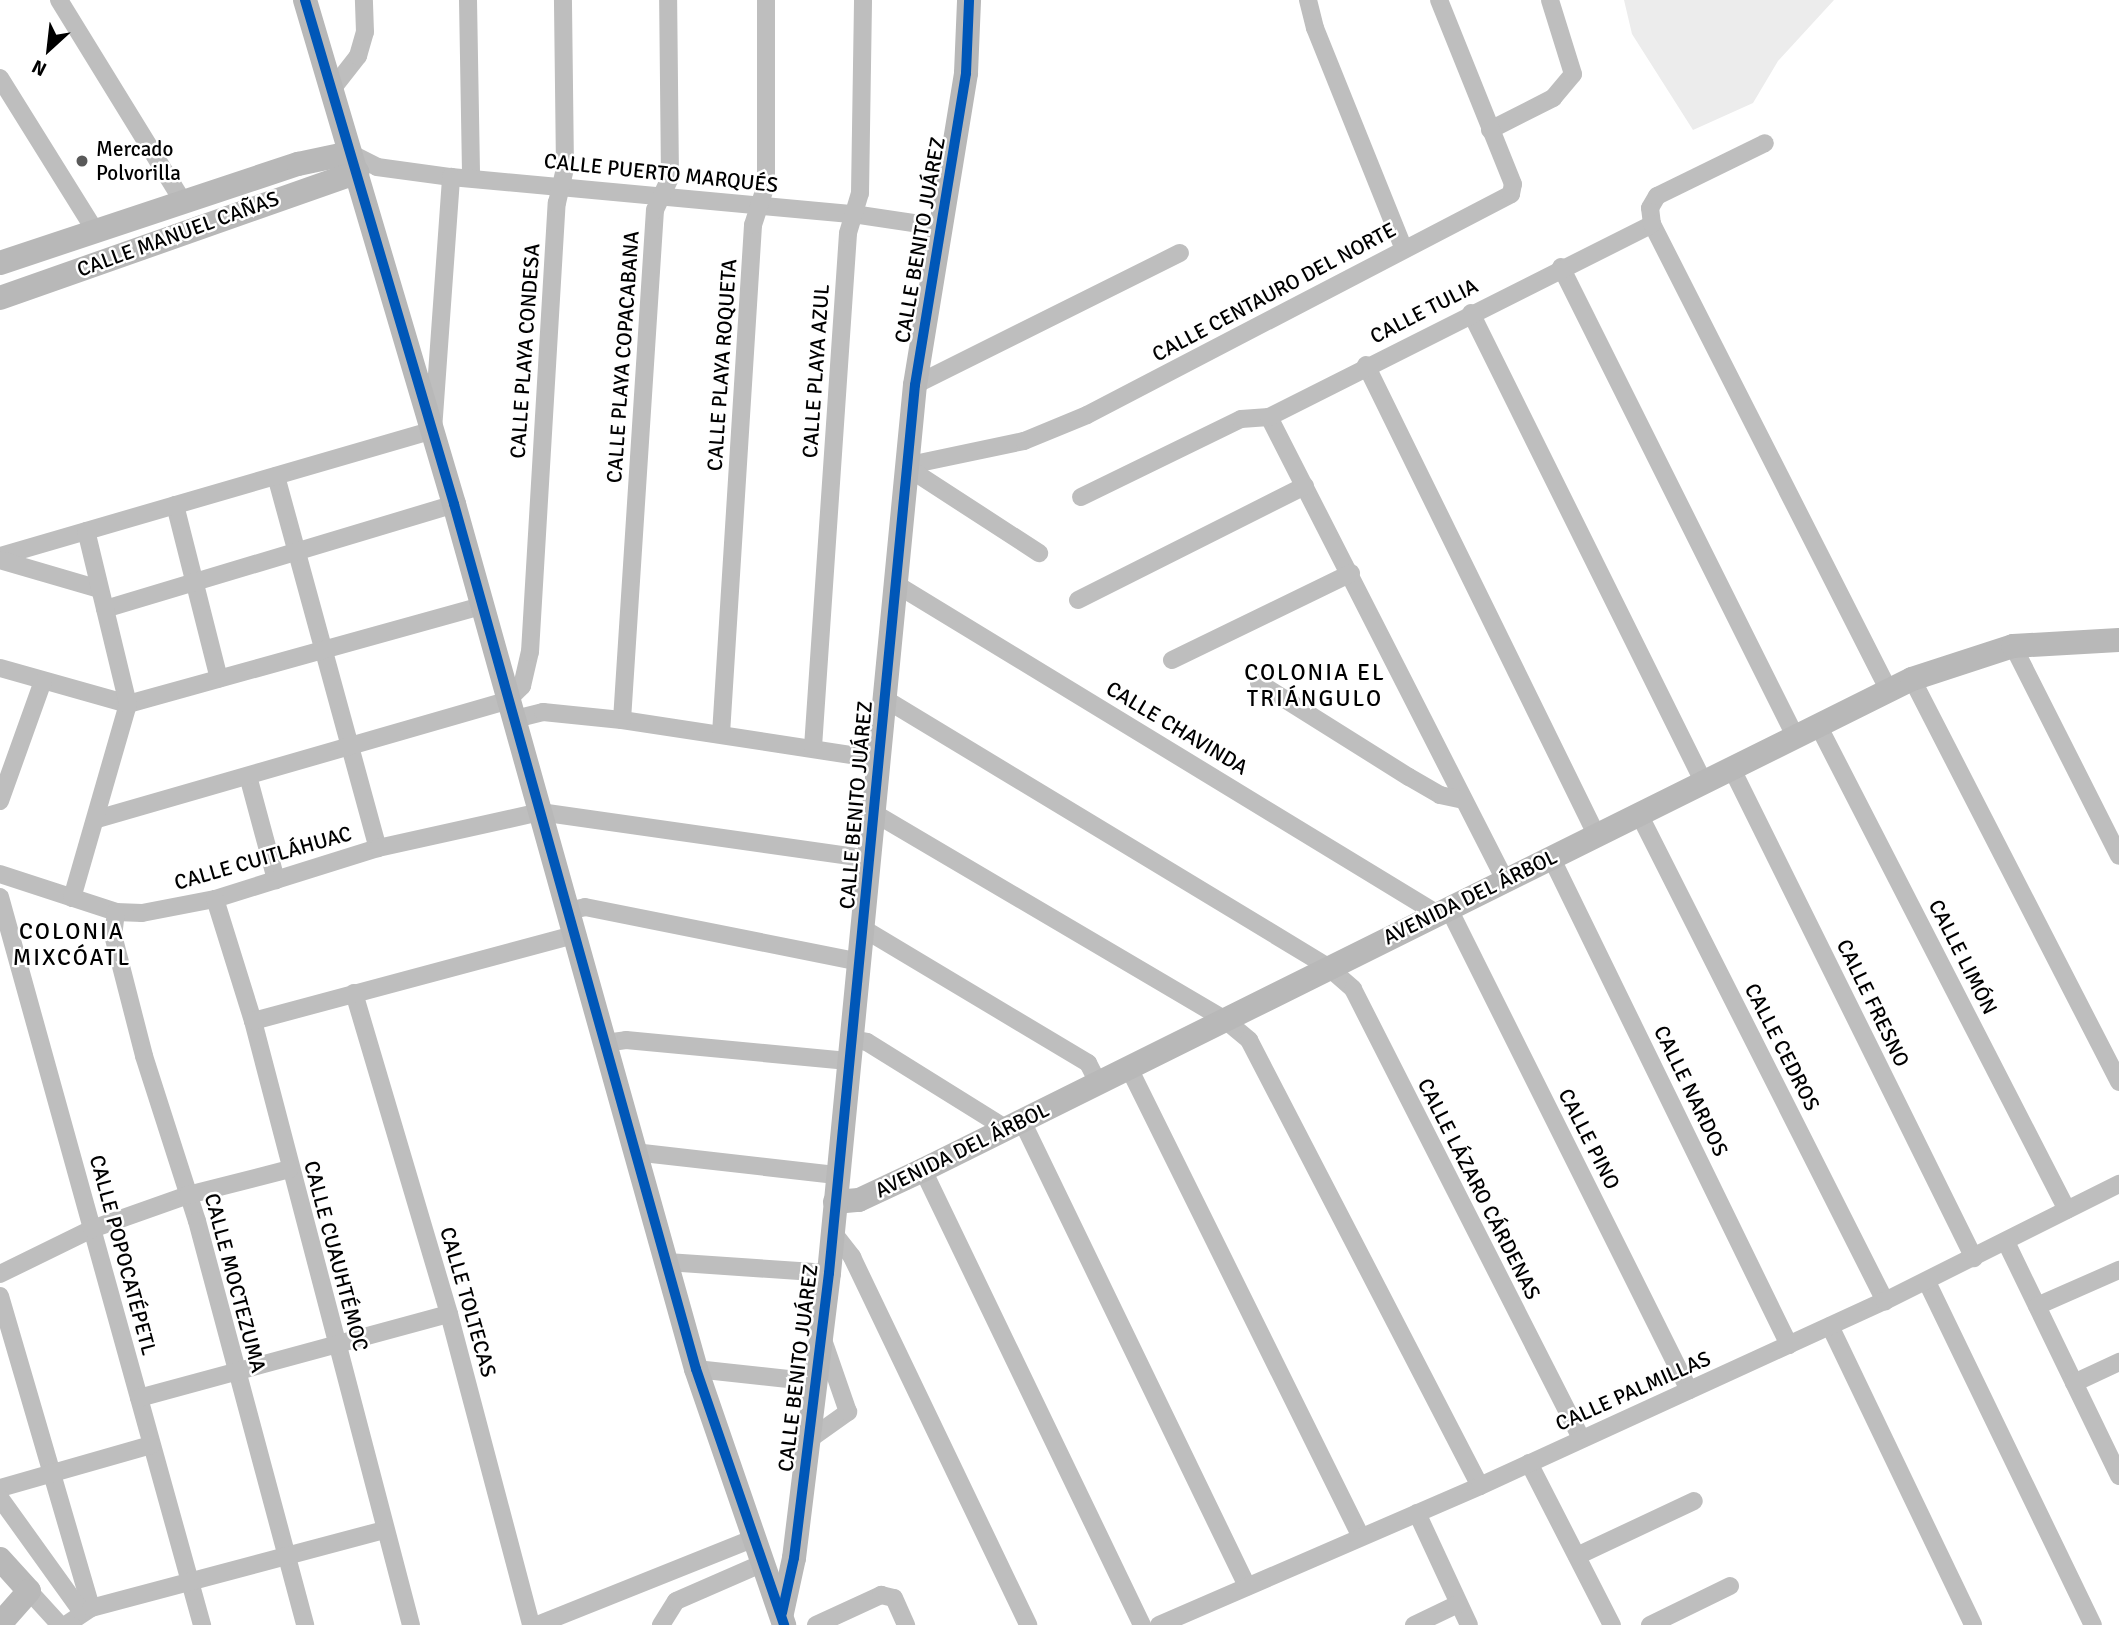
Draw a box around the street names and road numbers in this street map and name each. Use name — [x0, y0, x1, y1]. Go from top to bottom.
street label: CALLE BENITO JUÁREZ — [889, 135, 951, 345]
street label: CALLE PUERTO MARQUÉS — [543, 148, 779, 198]
street label: CALLE MANUEL CAÑAS — [74, 186, 282, 282]
street label: CALLE CENTAURO DEL NORTE — [1148, 217, 1400, 367]
street label: CALLE PLAYA COPACABANA — [602, 230, 644, 484]
street label: CALLE PLAYA CONDESA — [505, 243, 545, 459]
street label: CALLE PLAYA ROQUETA — [702, 258, 742, 472]
street label: CALLE TULIA — [1366, 273, 1482, 349]
street label: CALLE PLAYA AZUL — [797, 283, 835, 459]
street label: CALLE CHAVINDA — [1102, 676, 1252, 780]
street label: CALLE BENITO JUÁREZ — [834, 700, 878, 910]
street label: CALLE CUITLÁHUAC — [171, 821, 355, 895]
street label: AVENIDA DEL ÁRBOL — [1379, 844, 1561, 950]
street label: CALLE LIMÓN — [1923, 895, 2003, 1019]
street label: CALLE FRESNO — [1831, 935, 1915, 1071]
street label: CALLE CEDROS — [1739, 979, 1825, 1115]
street label: CALLE NARDOS — [1648, 1022, 1734, 1160]
street label: CALLE LÁZARO CÁRDENAS — [1412, 1074, 1546, 1304]
street label: CALLE PINO — [1553, 1084, 1625, 1194]
street label: AVENIDA DEL ÁRBOL — [871, 1097, 1053, 1203]
street label: CALLE POPOCATÉPETL — [84, 1152, 162, 1358]
street label: CALLE CUAUHTÉMOC — [298, 1158, 374, 1354]
street label: CALLE MOCTEZUMA — [199, 1191, 271, 1375]
street label: CALLE TOLTECAS — [435, 1224, 501, 1380]
street label: CALLE BENITO JUÁREZ — [773, 1263, 823, 1473]
street label: CALLE PALMILLAS — [1552, 1346, 1714, 1436]

